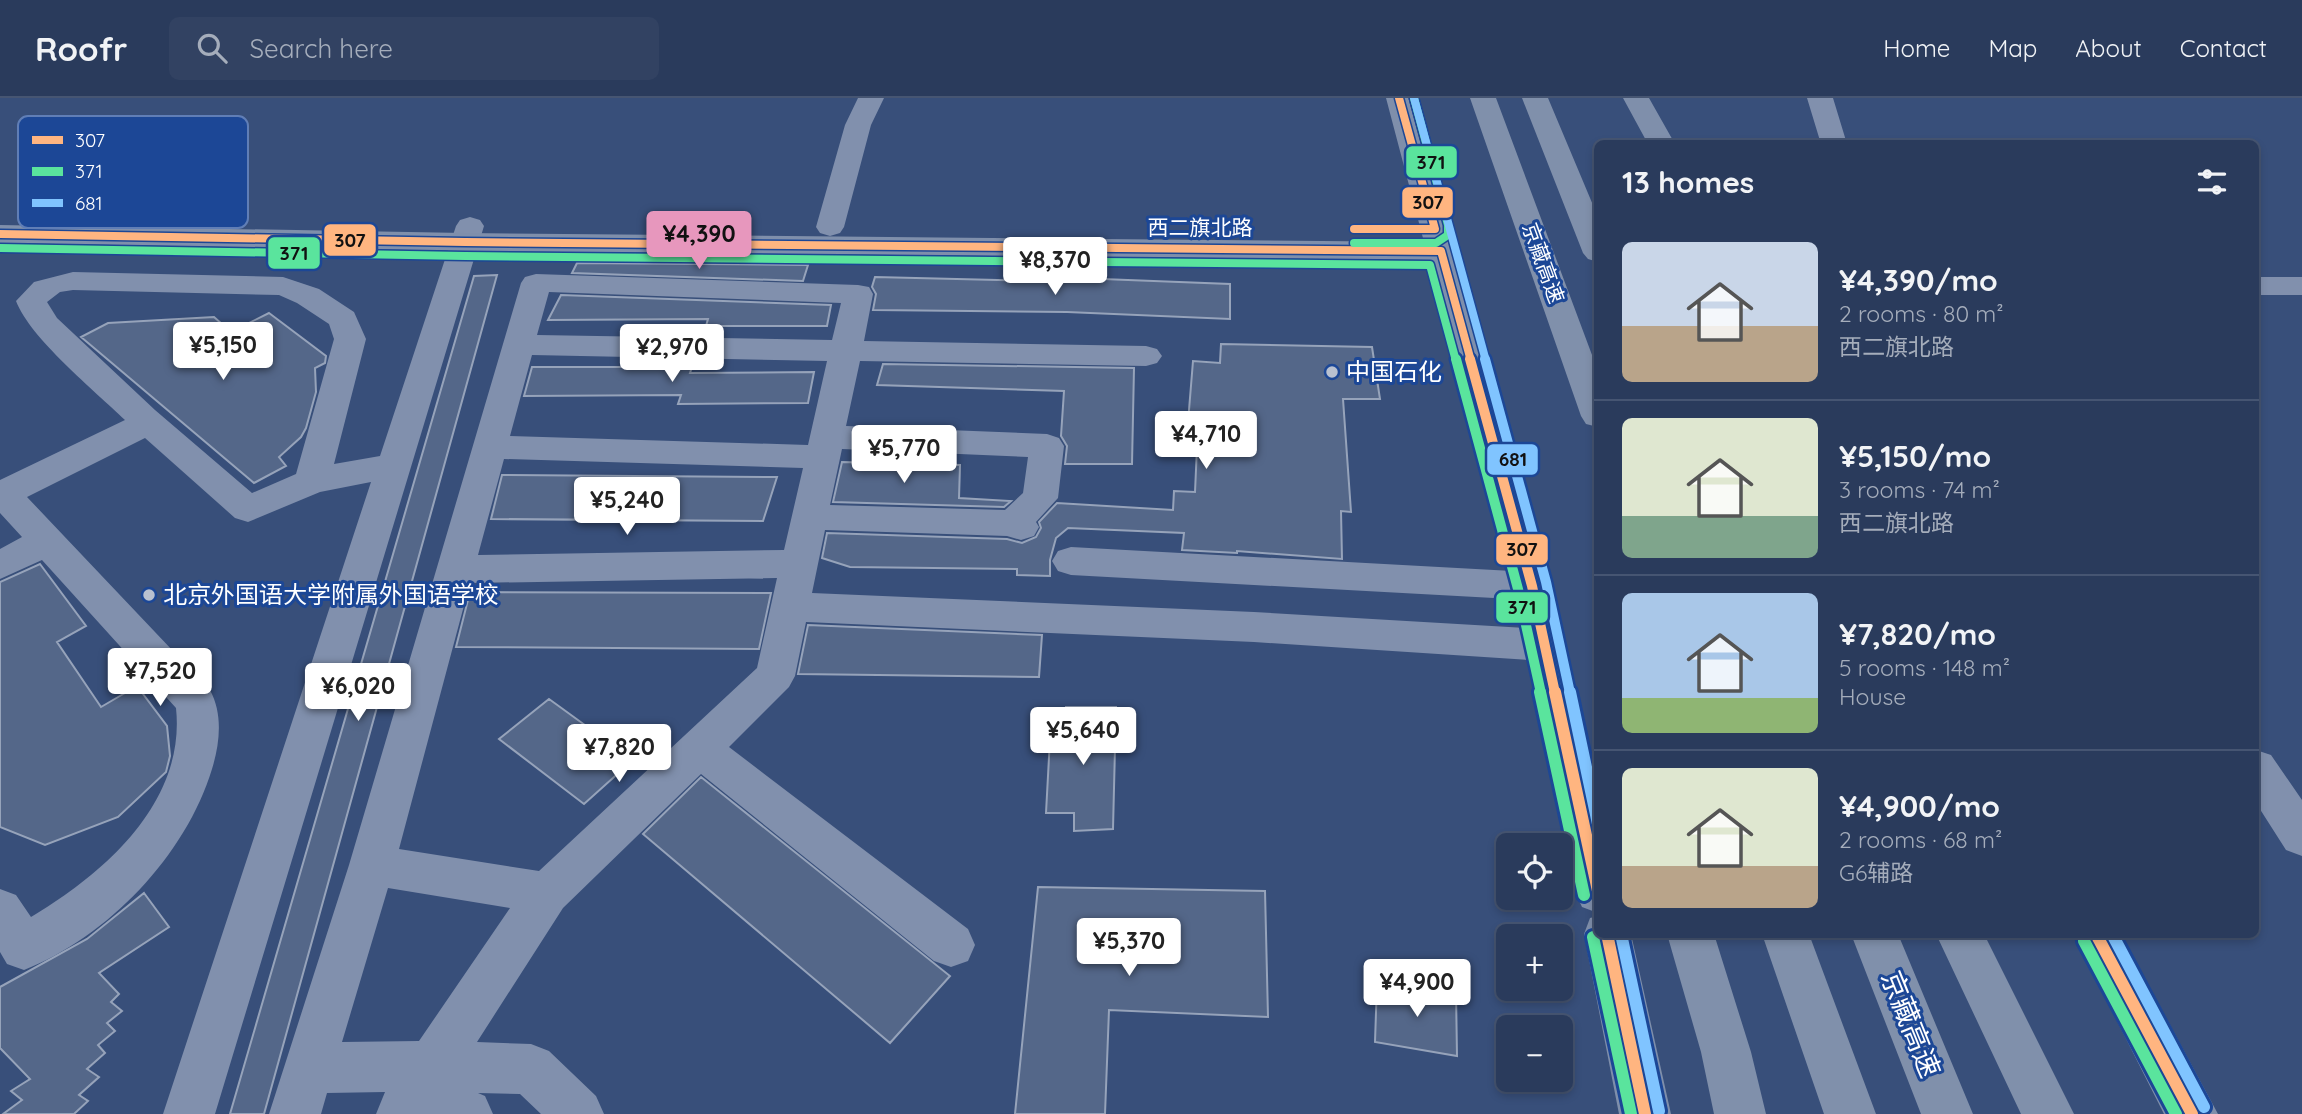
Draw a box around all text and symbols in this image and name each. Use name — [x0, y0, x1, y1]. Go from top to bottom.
search box — [169, 17, 659, 80]
text: Roofr — [35, 28, 127, 69]
icon: search — [193, 29, 231, 67]
text: Search here — [249, 32, 393, 65]
text: Home — [1883, 33, 1950, 63]
text: Map — [1988, 33, 2037, 63]
text: About — [2075, 33, 2142, 63]
text: Contact — [2180, 33, 2267, 63]
legend — [18, 116, 248, 228]
text: 307 — [75, 128, 105, 152]
line badge: 371 — [1405, 145, 1458, 179]
text: 371 — [1417, 150, 1445, 174]
text: 371 — [75, 159, 103, 183]
text: 13 homes — [1622, 163, 1754, 201]
icon: filters — [2193, 163, 2231, 201]
line badge: 307 — [1401, 186, 1454, 219]
text: 307 — [1412, 190, 1444, 214]
text: 681 — [75, 191, 103, 215]
pin: ¥4,390 — [642, 212, 756, 271]
street label: 西二旗北路 — [1148, 214, 1253, 240]
text: ¥4,390 — [662, 219, 736, 248]
street label: 京藏高速 — [1517, 219, 1571, 307]
line badge: 307 — [323, 223, 377, 257]
text: 307 — [334, 228, 366, 252]
line badge: 371 — [267, 236, 321, 270]
pin: ¥8,370 — [998, 238, 1112, 297]
text: 371 — [280, 241, 308, 265]
text: ¥8,370 — [1019, 245, 1091, 274]
text: ¥4,390/mo — [1839, 261, 1998, 299]
icon: home — [1678, 270, 1762, 354]
text: 2 rooms · 80 m² — [1839, 299, 2004, 328]
pin: ¥5,150 — [166, 322, 280, 382]
pin: ¥2,970 — [615, 324, 729, 384]
text: ¥5,150 — [189, 330, 257, 359]
text: ¥2,970 — [636, 332, 708, 361]
text: 西二旗北路 — [1839, 332, 1954, 361]
place label: 中国石化 — [1346, 356, 1442, 386]
marker: 中国石化 — [1324, 364, 1340, 380]
pin: ¥4,710 — [1149, 412, 1263, 471]
text: ¥4,710 — [1171, 419, 1241, 448]
pin: ¥5,770 — [847, 426, 961, 485]
text: ¥5,770 — [868, 433, 940, 462]
text: ¥5,150/mo — [1839, 437, 1991, 475]
line badge: 681 — [1486, 443, 1539, 476]
icon: home — [1678, 446, 1762, 530]
text: 681 — [1499, 447, 1527, 471]
text: 3 rooms · 74 m² — [1839, 475, 2000, 504]
pin: ¥5,240 — [570, 478, 684, 537]
text: ¥5,240 — [590, 485, 664, 514]
text: 西二旗北路 — [1839, 508, 1954, 537]
line badge: 307 — [1495, 533, 1549, 566]
text: 307 — [1506, 537, 1538, 561]
place label: 北京外国语大学附属外国语学校 — [163, 579, 499, 609]
marker: 北京外国语大学附属外国语学校 — [141, 587, 157, 603]
line badge: 371 — [1495, 591, 1549, 624]
text: 371 — [1508, 595, 1536, 619]
text: ¥7,820/mo — [1839, 615, 1996, 653]
icon: home — [1678, 621, 1762, 705]
pin: ¥7,520 — [103, 648, 217, 708]
text: 5 rooms · 148 m² — [1839, 653, 2010, 682]
text: ¥7,520 — [124, 656, 196, 685]
pin: ¥6,020 — [301, 664, 415, 723]
text: ¥6,020 — [321, 671, 395, 700]
text: House — [1839, 682, 1906, 711]
pin: ¥5,640 — [1026, 708, 1140, 767]
text: ¥5,640 — [1046, 715, 1120, 744]
pin: ¥7,820 — [562, 724, 676, 784]
text: ¥7,820 — [583, 732, 655, 761]
text: ¥4,900/mo — [1839, 787, 2000, 825]
icon: home — [1678, 796, 1762, 880]
text: 2 rooms · 68 m² — [1839, 825, 2002, 854]
map controls — [1496, 833, 1573, 1092]
button: locate — [1496, 833, 1573, 910]
text: G6辅路 — [1839, 858, 1913, 887]
pin: ¥5,370 — [1072, 918, 1186, 978]
button: + — [1496, 924, 1573, 1001]
text: ¥5,370 — [1093, 926, 1165, 955]
pin: ¥4,900 — [1360, 960, 1474, 1019]
street label: 京藏高速 — [1874, 965, 1949, 1082]
text: ¥4,900 — [1380, 967, 1454, 996]
button: − — [1496, 1015, 1573, 1092]

